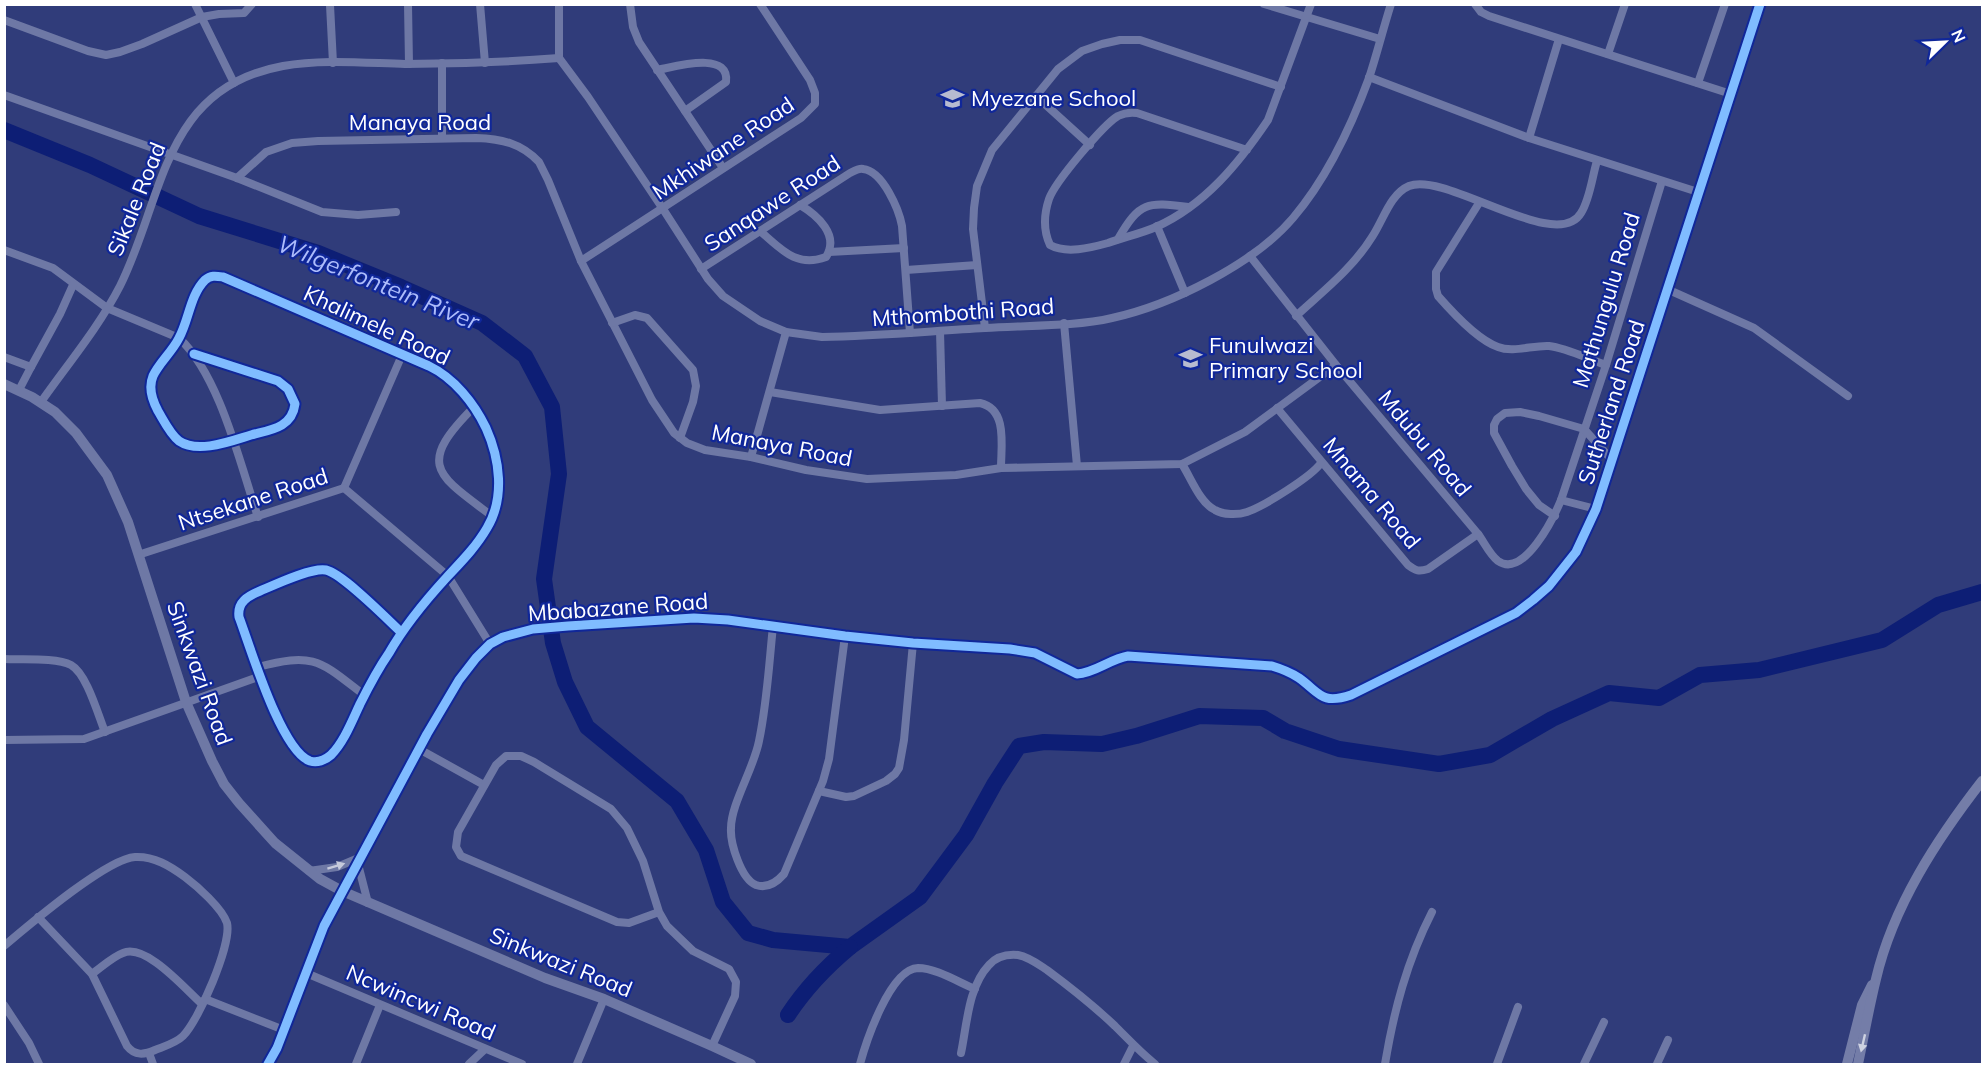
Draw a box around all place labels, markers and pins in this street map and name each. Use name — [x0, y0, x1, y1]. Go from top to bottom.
place label: Myezane School — [971, 84, 1136, 112]
school or university icon: Myezane School — [940, 85, 966, 111]
place label: Funulwazi Primary School — [1209, 331, 1363, 384]
school or university icon: Funulwazi Primary School — [1178, 345, 1204, 371]

